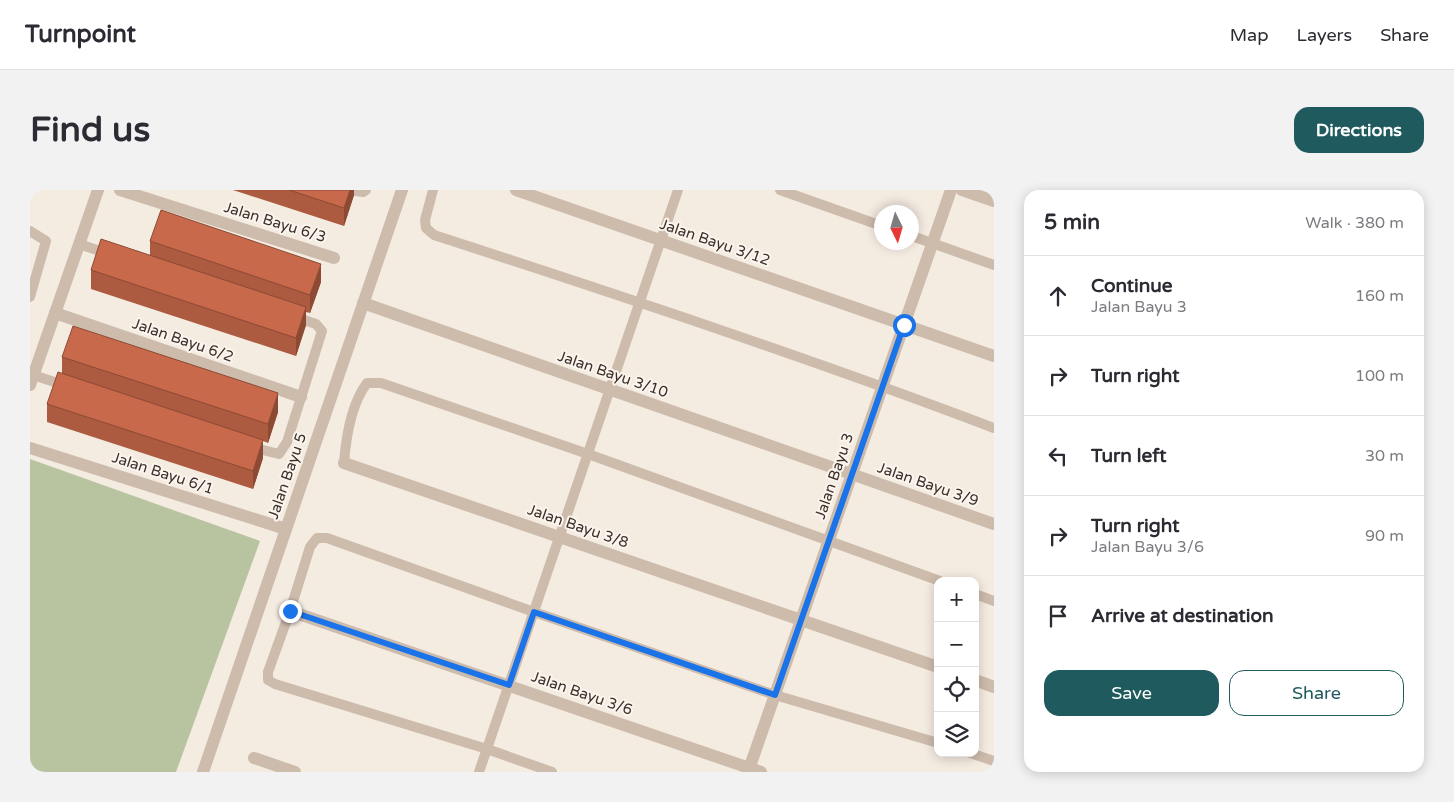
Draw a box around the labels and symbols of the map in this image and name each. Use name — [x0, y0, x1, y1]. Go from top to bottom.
street label: Jalan Bayu 6/3 — [222, 198, 328, 246]
north arrow — [874, 205, 919, 250]
street label: Jalan Bayu 3/12 — [658, 215, 772, 269]
street label: Jalan Bayu 6/2 — [130, 314, 236, 366]
route start — [893, 314, 916, 337]
street label: Jalan Bayu 3/10 — [556, 347, 670, 401]
street label: Jalan Bayu 5 — [264, 431, 310, 521]
street label: Jalan Bayu 3 — [811, 431, 857, 521]
street label: Jalan Bayu 6/1 — [110, 448, 216, 498]
street label: Jalan Bayu 3/9 — [875, 458, 981, 510]
street label: Jalan Bayu 3/8 — [525, 500, 631, 552]
route end — [279, 600, 302, 623]
street label: Jalan Bayu 3/6 — [529, 667, 635, 719]

